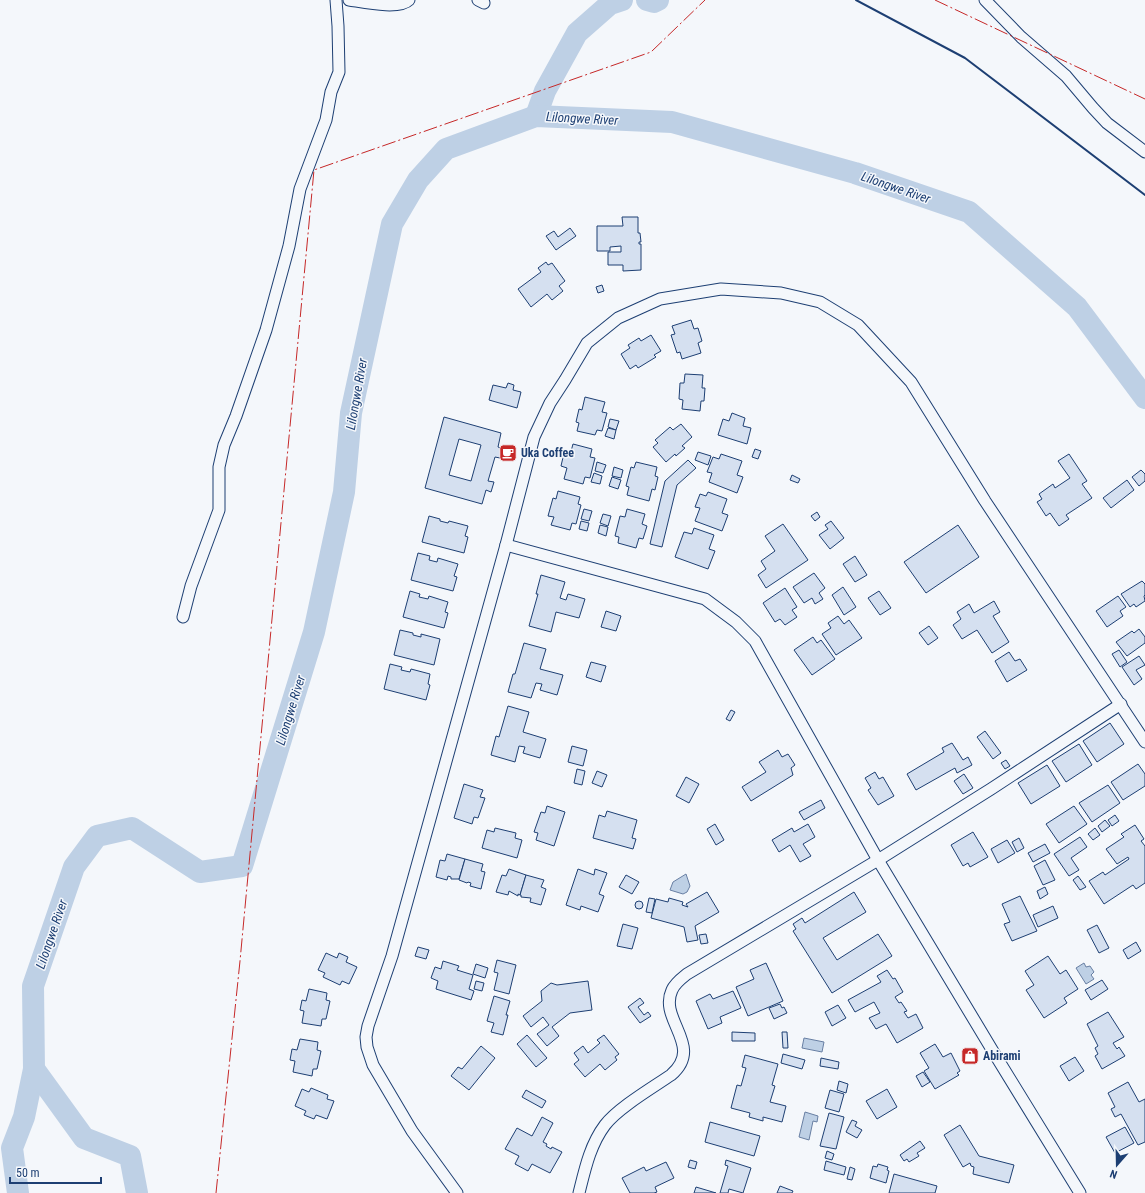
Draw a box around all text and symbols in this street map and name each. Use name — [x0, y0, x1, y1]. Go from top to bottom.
water label: Lilongwe River — [546, 109, 620, 128]
water label: Lilongwe River — [859, 169, 933, 207]
water label: Lilongwe River — [343, 356, 370, 431]
cafe icon: Uka Coffee — [498, 443, 518, 463]
place label: Uka Coffee — [521, 446, 574, 460]
water label: Lilongwe River — [273, 672, 309, 747]
water label: Lilongwe River — [33, 897, 71, 971]
shop icon: Abirami — [960, 1046, 980, 1066]
place label: Abirami — [983, 1049, 1021, 1063]
north arrow — [1097, 1145, 1137, 1185]
scale bar — [10, 1159, 101, 1185]
text: 50 m — [16, 1166, 40, 1180]
text: N — [1108, 1167, 1119, 1181]

